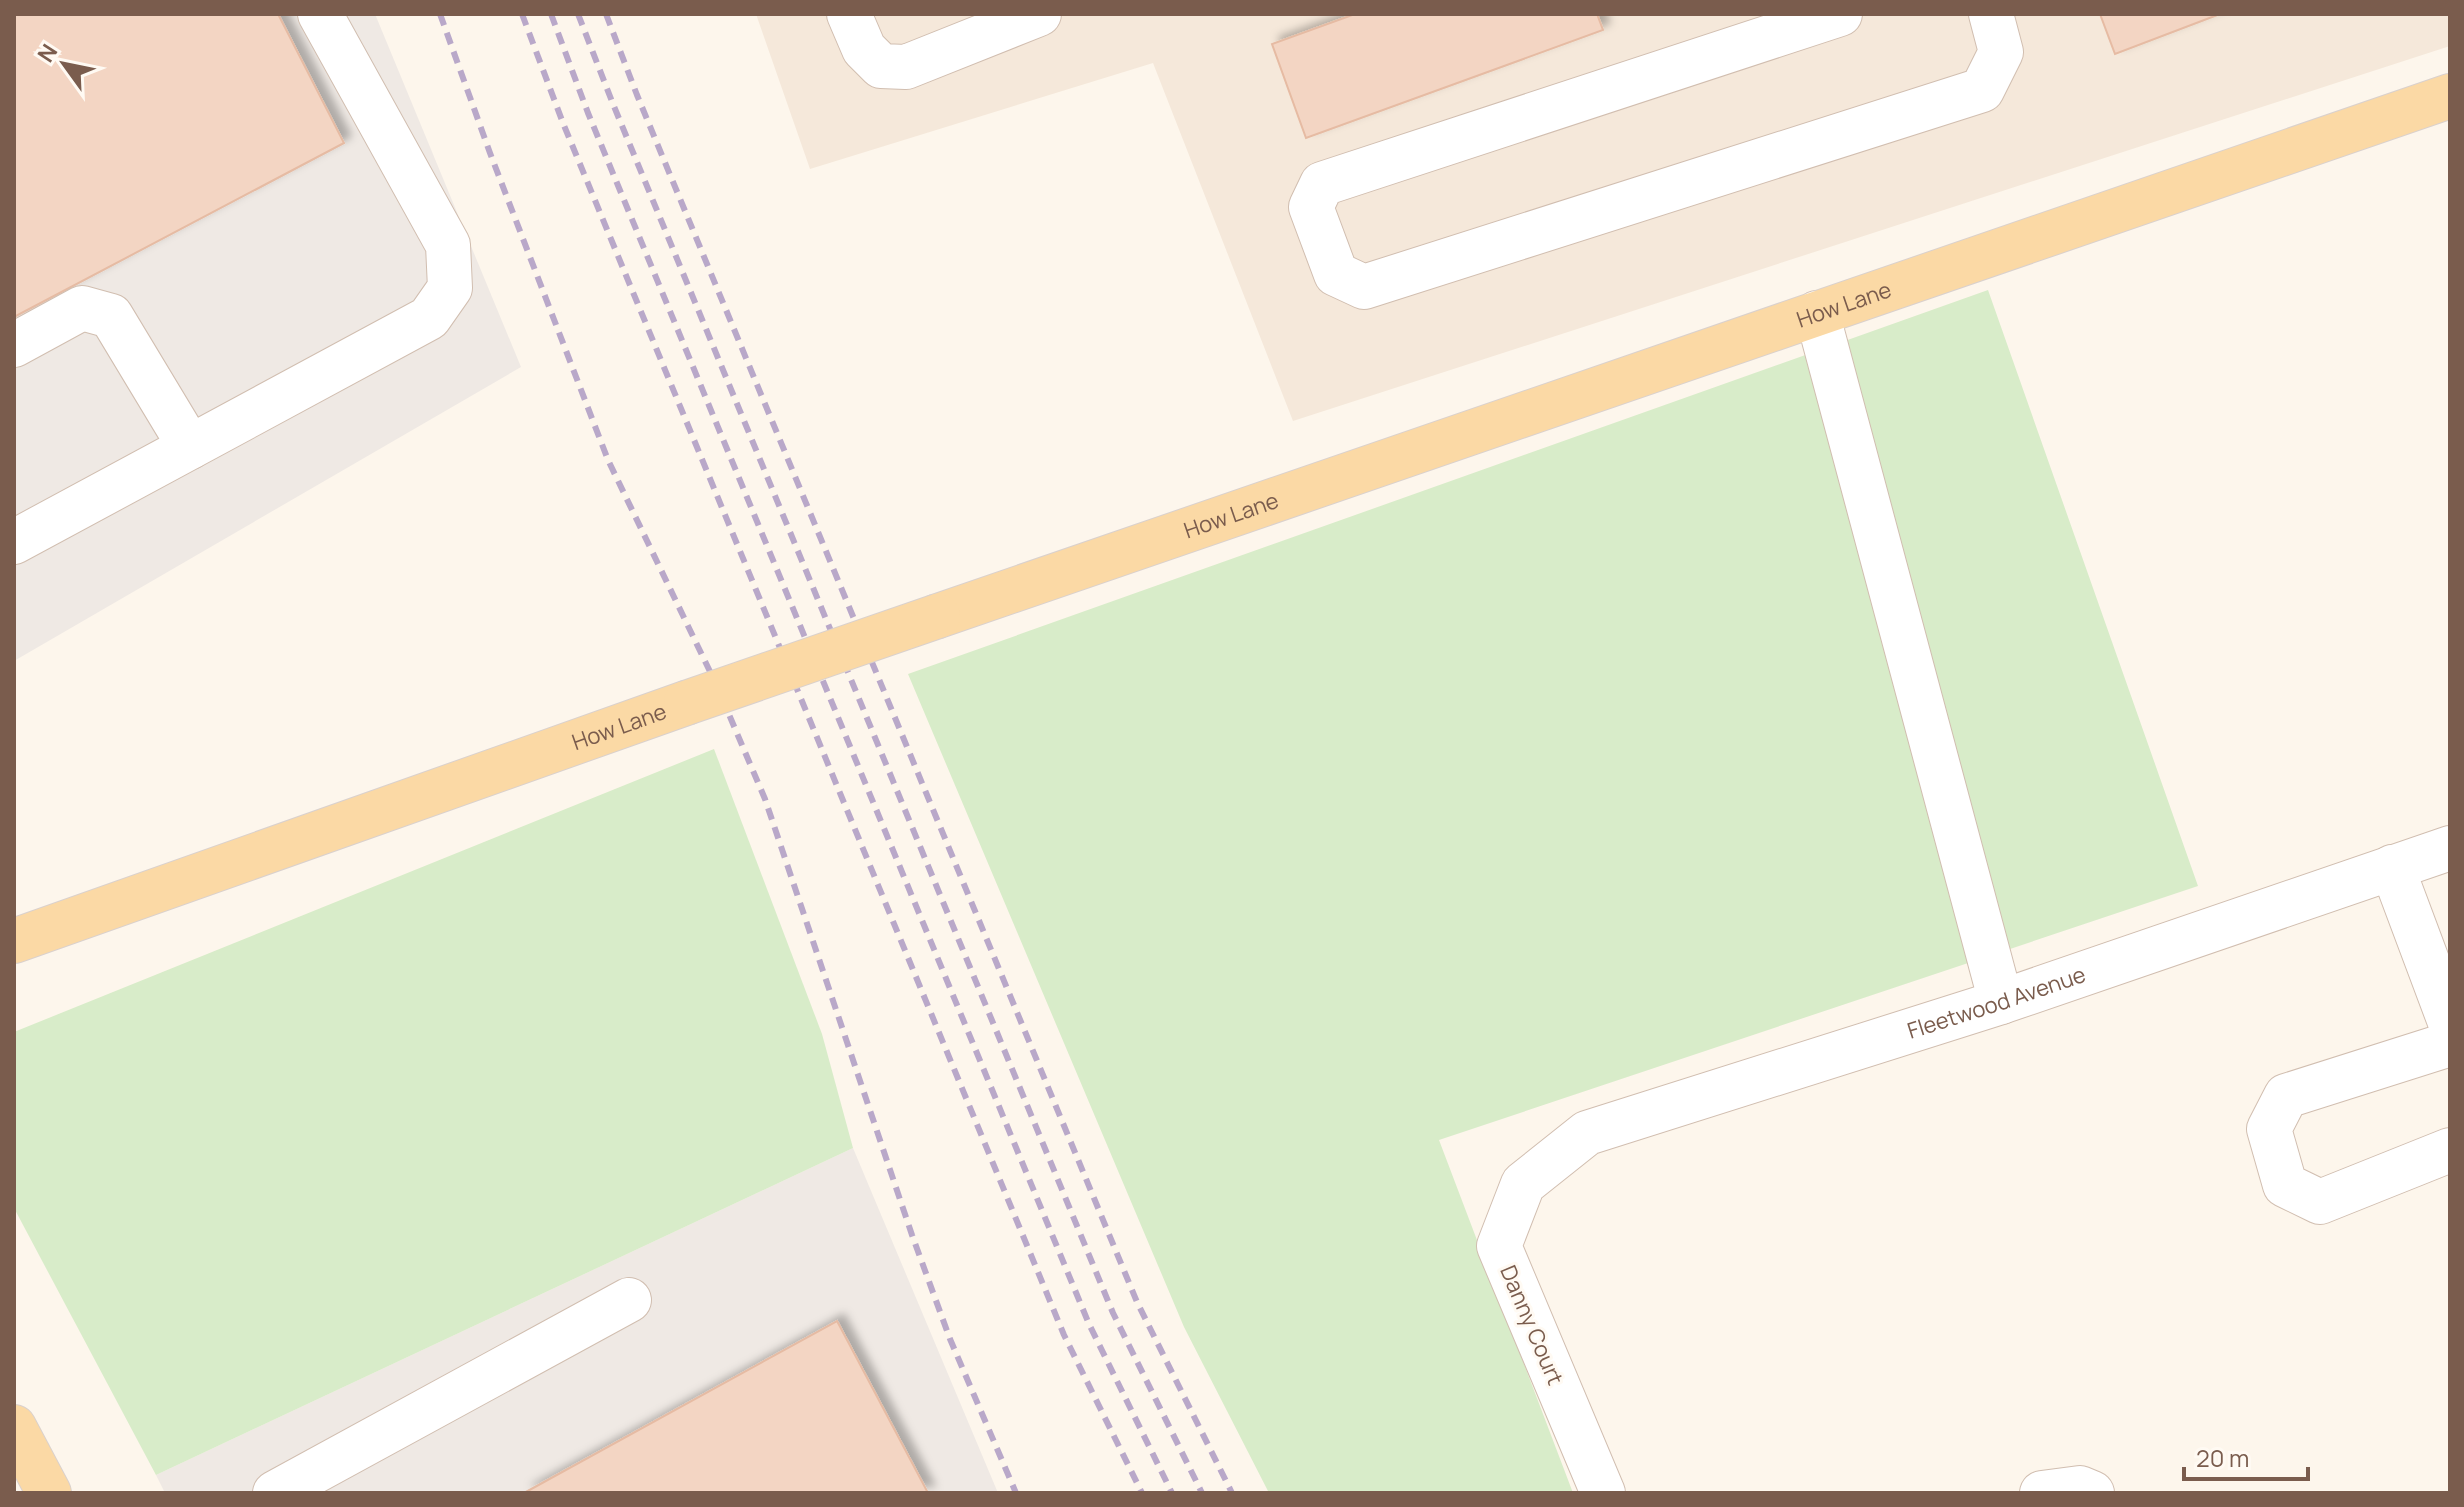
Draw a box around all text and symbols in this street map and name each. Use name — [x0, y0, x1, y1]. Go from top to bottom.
north arrow — [24, 24, 104, 104]
text: N — [30, 38, 64, 68]
street label: How Lane — [1793, 274, 1895, 335]
street label: How Lane — [1180, 485, 1283, 545]
street label: How Lane — [568, 696, 671, 757]
street label: Fleetwood Avenue — [1903, 959, 2090, 1046]
street label: Danny Court — [1493, 1261, 1571, 1390]
scale bar — [2184, 1431, 2308, 1481]
text: 20 m — [2196, 1441, 2249, 1474]

